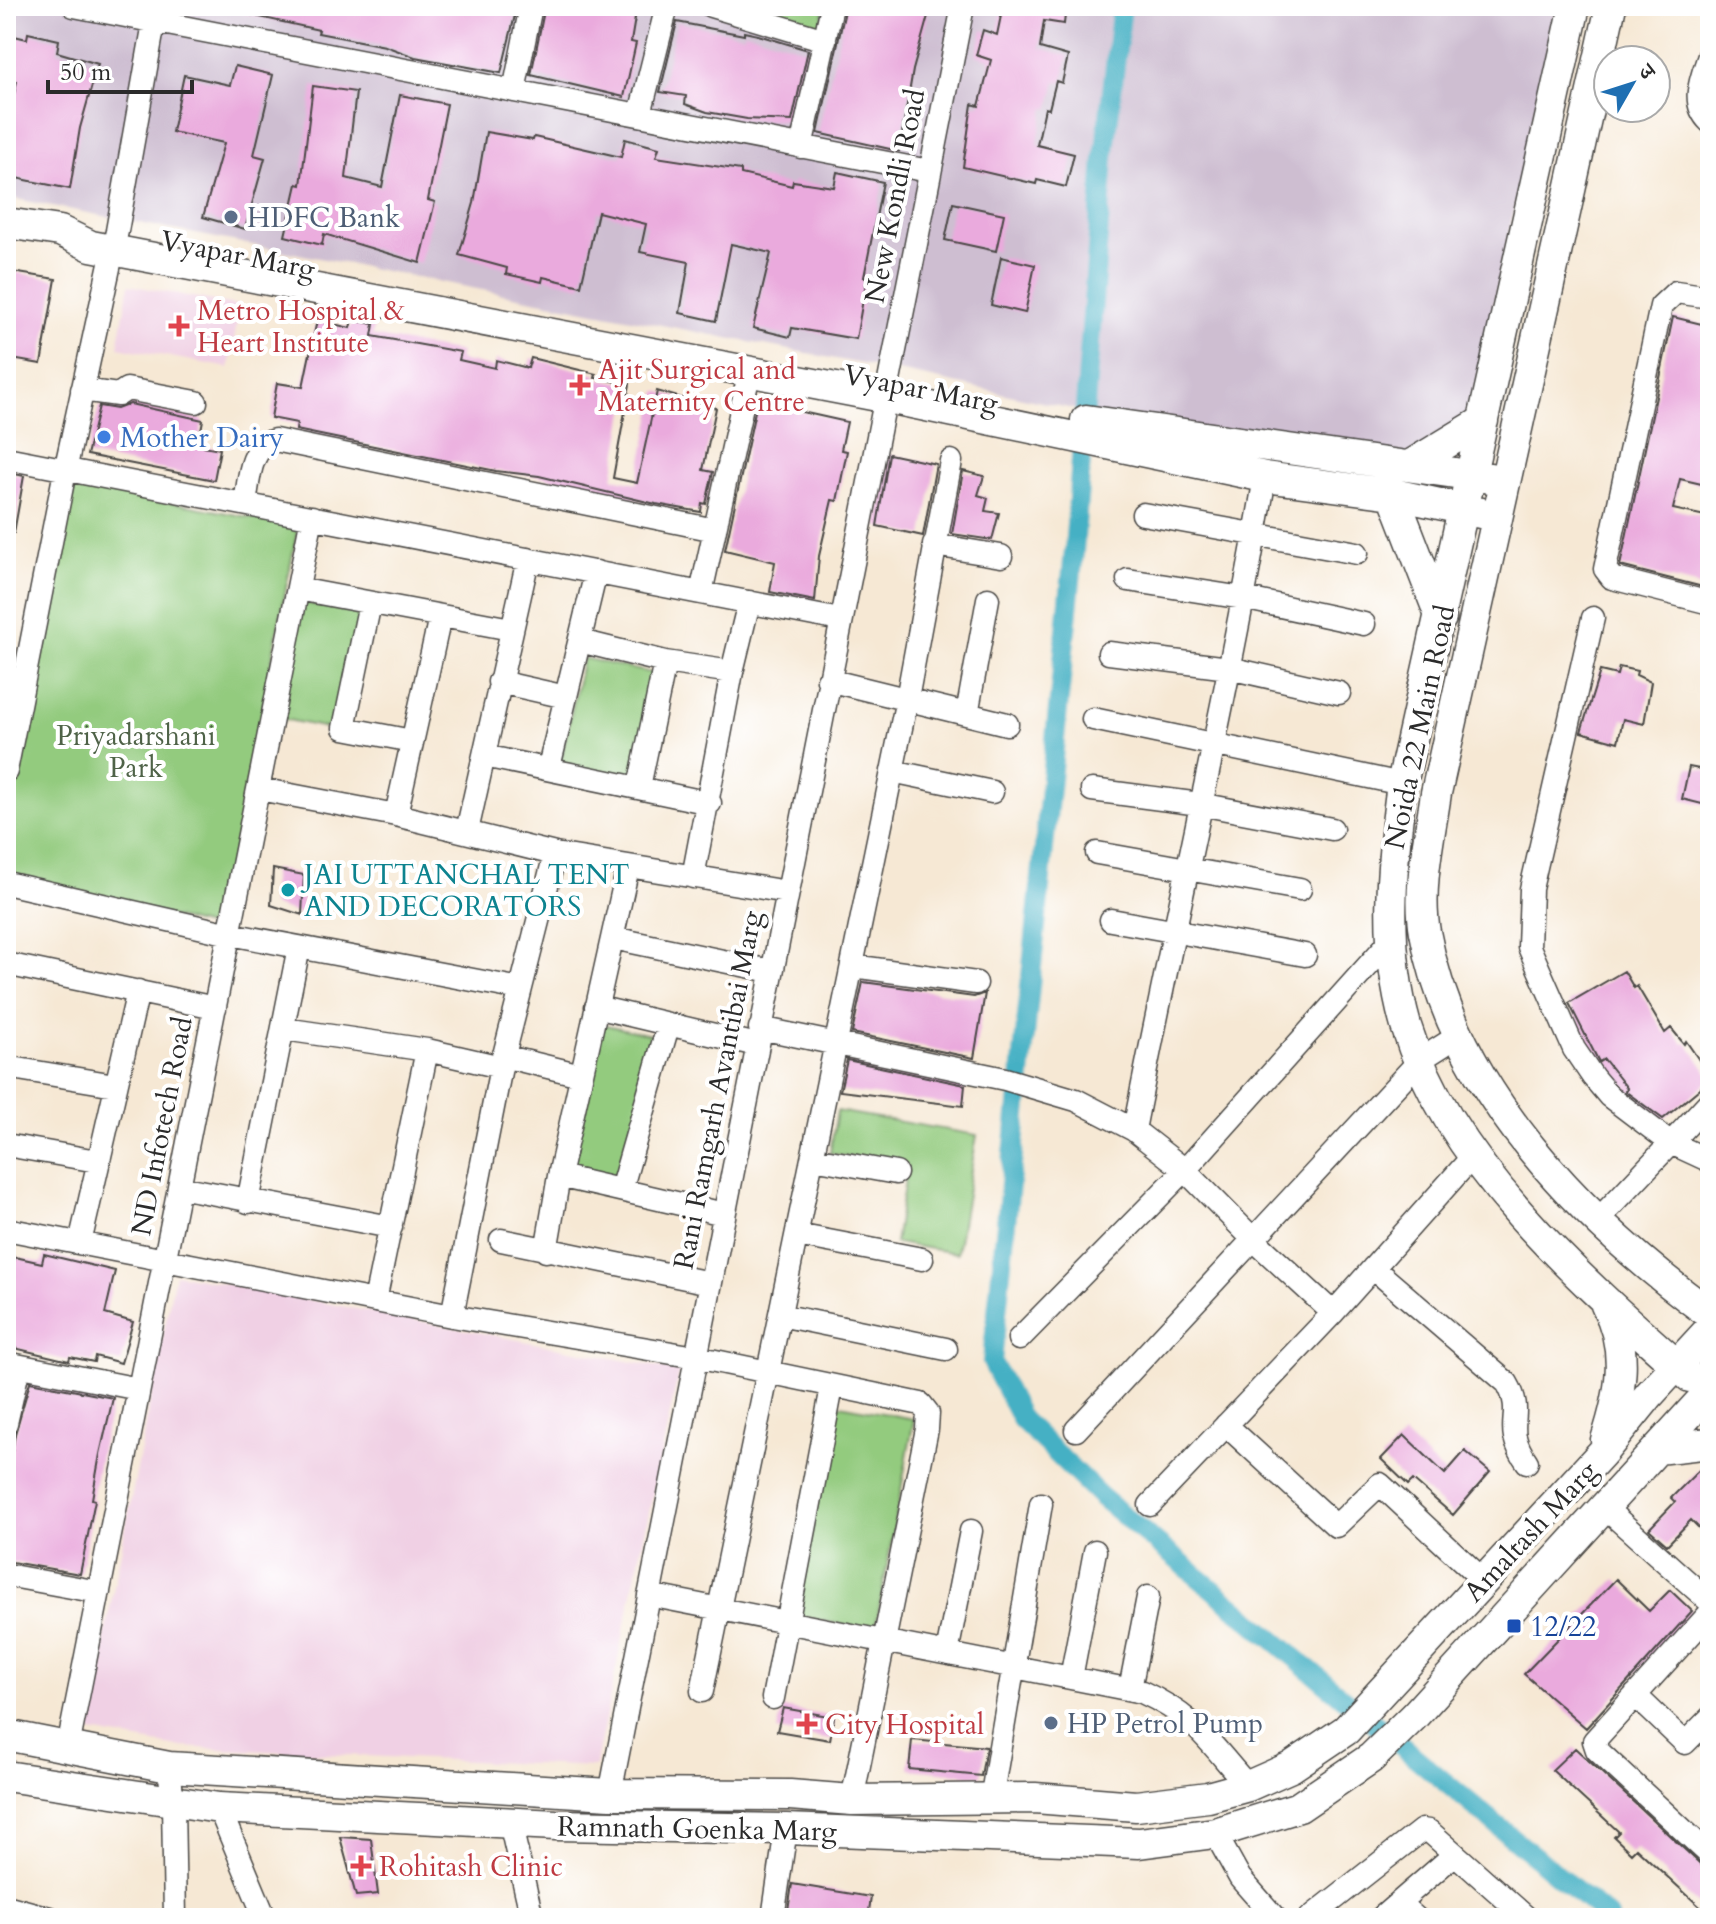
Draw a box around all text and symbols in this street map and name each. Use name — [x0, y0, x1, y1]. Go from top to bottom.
scale bar — [48, 44, 192, 94]
north arrow — [1592, 44, 1672, 124]
text: 50 m — [60, 56, 112, 89]
text: उ — [1630, 57, 1663, 87]
street label: New Kondli Road — [856, 86, 934, 307]
place label: HDFC Bank — [247, 199, 400, 237]
marker: HDFC Bank — [222, 208, 240, 226]
street label: Vyapar Marg — [157, 221, 319, 289]
place label: Metro Hospital & Heart Institute — [197, 292, 405, 362]
marker: Metro Hospital & Heart Institute — [168, 315, 190, 337]
place label: Ajit Surgical and Maternity Centre — [598, 351, 805, 421]
street label: Vyapar Marg — [840, 355, 1002, 423]
marker: Ajit Surgical and Maternity Centre — [569, 374, 591, 396]
place label: Mother Dairy — [120, 419, 284, 457]
marker: Mother Dairy — [95, 428, 113, 446]
street label: Noida 22 Main Road — [1376, 601, 1464, 853]
park label: Priyadarshani Park — [56, 717, 216, 787]
place label: JAI UTTANCHAL TENT AND DECORATORS — [300, 856, 630, 926]
marker: JAI UTTANCHAL TENT AND DECORATORS — [279, 881, 297, 899]
street label: Rani Ramgarh Avantibai Marg — [665, 907, 771, 1273]
street label: ND Infotech Road — [122, 1013, 202, 1239]
street label: Amaltash Marg — [1455, 1453, 1606, 1611]
place label: 12/22 — [1530, 1608, 1596, 1646]
marker: 12/22 — [1505, 1617, 1523, 1635]
place label: HP Petrol Pump — [1067, 1705, 1263, 1743]
place label: City Hospital — [825, 1706, 984, 1744]
marker: City Hospital — [796, 1713, 818, 1735]
marker: HP Petrol Pump — [1042, 1714, 1060, 1732]
street label: Ramnath Goenka Marg — [557, 1808, 838, 1850]
place label: Rohitash Clinic — [379, 1848, 563, 1886]
marker: Rohitash Clinic — [350, 1855, 372, 1877]

